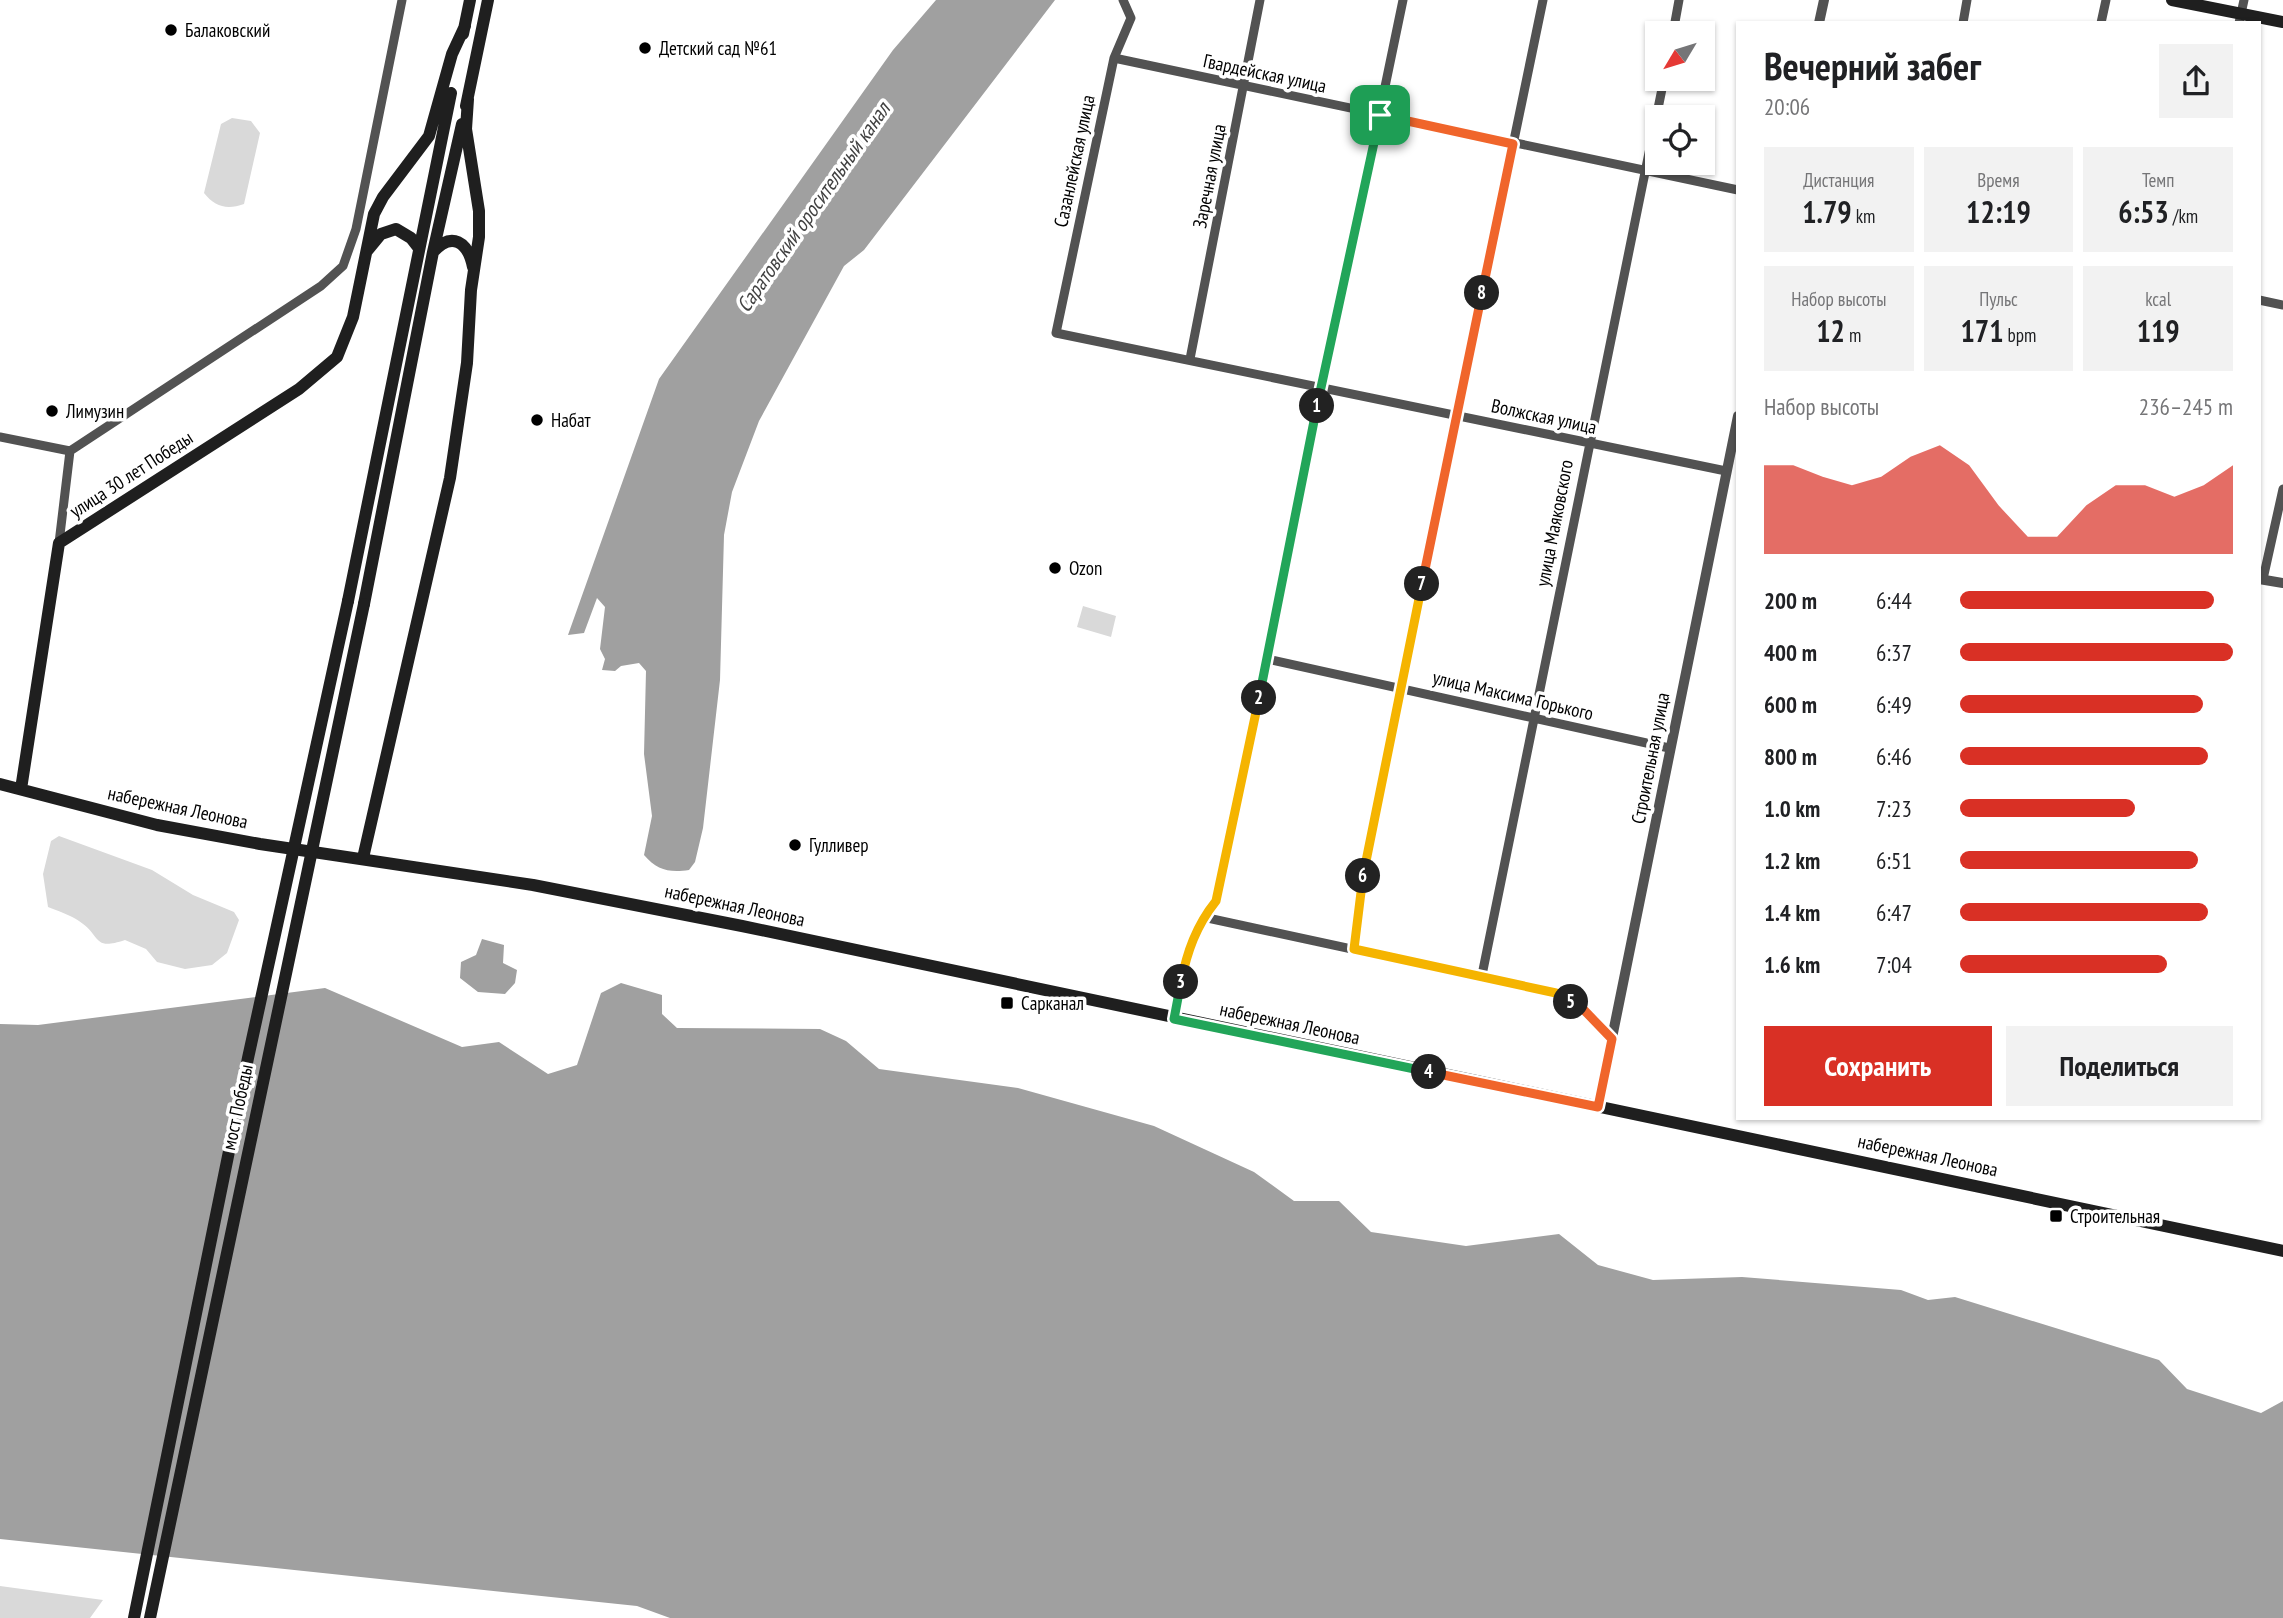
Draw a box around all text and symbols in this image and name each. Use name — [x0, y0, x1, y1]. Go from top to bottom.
place label: Балаковский — [185, 18, 270, 42]
north arrow — [1645, 21, 1715, 91]
map controls — [1645, 21, 1715, 175]
marker: Балаковский — [163, 22, 179, 38]
place label: Детский сад №61 — [659, 36, 777, 60]
marker: Детский сад №61 — [637, 40, 653, 56]
text: Вечерний забег — [1764, 41, 1981, 90]
button: share — [2159, 44, 2233, 118]
street label: Гвардейская улица — [1201, 48, 1329, 98]
pin — [1350, 85, 1410, 145]
text: 20:06 — [1764, 92, 1810, 121]
street label: Сазанлейская улица — [1048, 93, 1100, 229]
water label: Саратовский оросительный канал — [730, 96, 897, 317]
icon: arrive — [1361, 96, 1399, 134]
button: locate — [1645, 105, 1715, 175]
street label: Заречная улица — [1187, 122, 1231, 230]
text: Дистанция — [1803, 168, 1874, 192]
text: Время — [1977, 168, 2020, 192]
text: Темп — [2142, 168, 2174, 192]
text: 1.79 — [1802, 192, 1852, 231]
text: 12:19 — [1966, 192, 2031, 231]
text: 6:53 — [2118, 192, 2169, 231]
text: km — [1852, 204, 1875, 228]
text: /km — [2169, 204, 2198, 228]
pin: 8 — [1464, 276, 1500, 310]
text: 8 — [1477, 280, 1486, 304]
text: Набор высоты — [1791, 287, 1886, 311]
text: Пульс — [1979, 287, 2018, 311]
text: kcal — [2145, 287, 2171, 311]
text: 12 — [1816, 311, 1845, 350]
text: 171 — [1961, 311, 2004, 350]
text: 119 — [2137, 311, 2180, 350]
text: m — [1845, 323, 1861, 347]
text: bpm — [2004, 323, 2036, 347]
pin: 1 — [1300, 388, 1334, 424]
text: Набор высоты — [1764, 392, 1879, 421]
text: 236–245 m — [2139, 392, 2233, 421]
text: 1 — [1312, 393, 1321, 417]
street label: Волжская улица — [1489, 393, 1599, 439]
place label: Лимузин — [65, 399, 124, 423]
marker: Лимузин — [44, 403, 60, 419]
place label: Набат — [551, 408, 592, 432]
marker: Набат — [529, 412, 545, 428]
street label: улица 30 лет Победы — [65, 425, 197, 523]
street label: улица Маяковского — [1530, 457, 1578, 589]
place label: Ozon — [1069, 556, 1102, 580]
marker: Ozon — [1047, 560, 1063, 576]
pin: 7 — [1404, 566, 1440, 602]
text: 7 — [1417, 571, 1426, 595]
text: 200 m — [1764, 586, 1817, 615]
text: 6:44 — [1876, 586, 1912, 615]
text: 400 m — [1764, 638, 1817, 667]
text: 6:37 — [1876, 638, 1912, 667]
street label: улица Максима Горького — [1430, 665, 1596, 725]
pin: 2 — [1242, 680, 1276, 716]
text: 2 — [1254, 685, 1263, 709]
street label: Строительная улица — [1626, 690, 1674, 826]
text: 600 m — [1764, 690, 1817, 719]
text: 6:49 — [1876, 690, 1912, 719]
text: 800 m — [1764, 742, 1817, 771]
text: 6:46 — [1876, 742, 1912, 771]
street label: набережная Леонова — [106, 780, 250, 834]
text: 1.0 km — [1764, 794, 1820, 823]
text: 7:23 — [1876, 794, 1912, 823]
place label: Гулливер — [809, 833, 869, 857]
marker: Гулливер — [787, 837, 803, 853]
text: 1.2 km — [1764, 846, 1820, 875]
text: 6:51 — [1876, 846, 1912, 875]
pin: 6 — [1346, 858, 1380, 894]
text: 6 — [1358, 863, 1367, 887]
street label: набережная Леонова — [663, 878, 807, 932]
text: 1.4 km — [1764, 898, 1820, 927]
text: 6:47 — [1876, 898, 1912, 927]
text: 1.6 km — [1764, 950, 1820, 979]
text: 7:04 — [1876, 950, 1912, 979]
pin: 3 — [1164, 964, 1198, 1000]
text: 3 — [1176, 969, 1185, 993]
pin: 5 — [1554, 984, 1588, 1020]
text: 5 — [1566, 989, 1575, 1013]
place label: Сарканал — [1021, 991, 1084, 1015]
marker: Сарканал — [999, 995, 1015, 1011]
street label: набережная Леонова — [1218, 996, 1362, 1050]
button: Сохранить — [1764, 1026, 1992, 1106]
button: Поделиться — [2006, 1026, 2233, 1106]
pin: 4 — [1412, 1054, 1446, 1090]
text: 4 — [1424, 1059, 1433, 1083]
street label: мост Победы — [216, 1062, 258, 1152]
street label: набережная Леонова — [1856, 1128, 2000, 1182]
place label: Строительная — [2070, 1204, 2160, 1228]
marker: Строительная — [2048, 1208, 2064, 1224]

